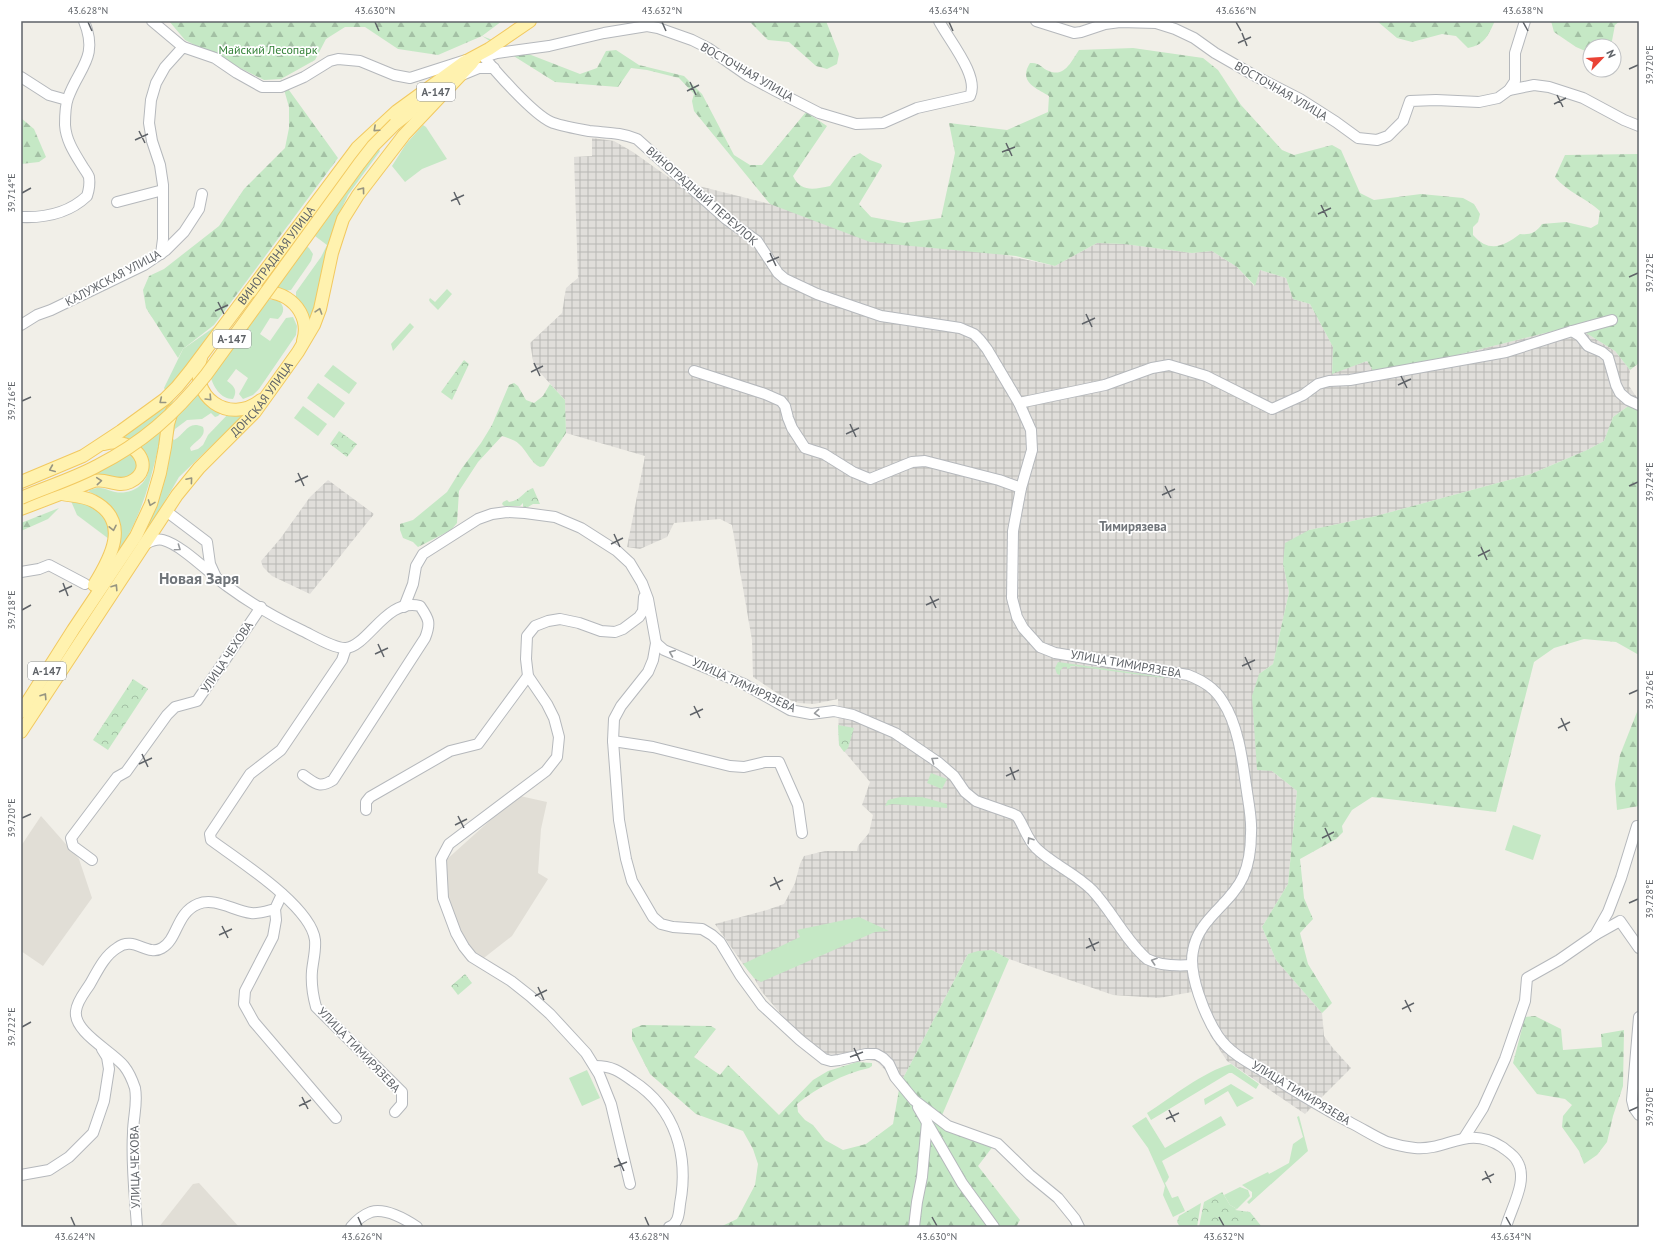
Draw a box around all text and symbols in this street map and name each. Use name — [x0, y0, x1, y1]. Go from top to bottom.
text: 43.628°N — [68, 4, 108, 17]
text: 43.630°N — [355, 4, 395, 17]
text: 43.632°N — [642, 4, 682, 17]
text: 43.634°N — [929, 4, 969, 17]
text: 43.636°N — [1216, 4, 1256, 17]
text: 43.638°N — [1503, 4, 1543, 17]
north arrow — [1582, 38, 1622, 78]
street label: ВОСТОЧНАЯ УЛИЦА — [698, 39, 797, 104]
park label: Майский Лесопарк — [219, 42, 318, 57]
text: 39.720°E — [1643, 46, 1656, 85]
text: N — [1603, 48, 1619, 60]
street label: ВОСТОЧНАЯ УЛИЦА — [1232, 58, 1331, 123]
road number: А-147 — [417, 83, 455, 101]
one-way arrow — [374, 125, 381, 132]
street label: ВИНОГРАДНЫЙ ПЕРЕУЛОК — [643, 143, 761, 248]
text: 39.714°E — [5, 174, 18, 213]
one-way arrow — [357, 188, 364, 195]
street label: ВИНОГРАДНАЯ УЛИЦА — [234, 203, 318, 308]
street label: КАЛУЖСКАЯ УЛИЦА — [62, 246, 163, 309]
text: 39.722°E — [1643, 254, 1656, 293]
one-way arrow — [314, 308, 323, 315]
road number: А-147 — [213, 330, 251, 348]
street label: ДОНСКАЯ УЛИЦА — [227, 358, 296, 439]
text: 39.716°E — [5, 382, 18, 421]
one-way arrow — [204, 393, 212, 401]
one-way arrow — [160, 396, 167, 403]
text: 39.724°E — [1643, 463, 1656, 502]
one-way arrow — [49, 464, 56, 472]
one-way arrow — [96, 477, 102, 486]
one-way arrow — [185, 477, 192, 484]
one-way arrow — [147, 500, 156, 507]
district label: Тимирязева — [1099, 518, 1167, 535]
one-way arrow — [109, 525, 117, 531]
one-way arrow — [174, 544, 181, 551]
district label: Новая Заря — [159, 568, 239, 588]
one-way arrow — [110, 585, 117, 592]
text: 39.718°E — [5, 591, 18, 630]
street label: УЛИЦА ЧЕХОВА — [197, 618, 256, 695]
street label: УЛИЦА ТИМИРЯЗЕВА — [1069, 646, 1183, 681]
one-way arrow — [669, 650, 676, 658]
street label: УЛИЦА ТИМИРЯЗЕВА — [690, 654, 798, 715]
road number: А-147 — [28, 662, 66, 680]
text: 39.726°E — [1643, 671, 1656, 710]
one-way arrow — [39, 693, 47, 700]
one-way arrow — [814, 709, 820, 718]
one-way arrow — [932, 758, 939, 765]
text: 39.720°E — [5, 799, 18, 838]
one-way arrow — [1028, 837, 1035, 844]
text: 39.728°E — [1643, 880, 1656, 919]
one-way arrow — [1150, 957, 1157, 966]
street label: УЛИЦА ТИМИРЯЗЕВА — [315, 1004, 404, 1095]
text: 39.722°E — [5, 1008, 18, 1047]
street label: УЛИЦА ТИМИРЯЗЕВА — [1249, 1057, 1353, 1128]
text: 39.730°E — [1643, 1088, 1656, 1127]
street label: УЛИЦА ЧЕХОВА — [126, 1125, 143, 1209]
text: 43.624°N — [55, 1230, 95, 1243]
text: 43.626°N — [342, 1230, 382, 1243]
text: 43.628°N — [629, 1230, 669, 1243]
text: 43.630°N — [917, 1230, 957, 1243]
text: 43.632°N — [1204, 1230, 1244, 1243]
text: 43.634°N — [1491, 1230, 1531, 1243]

